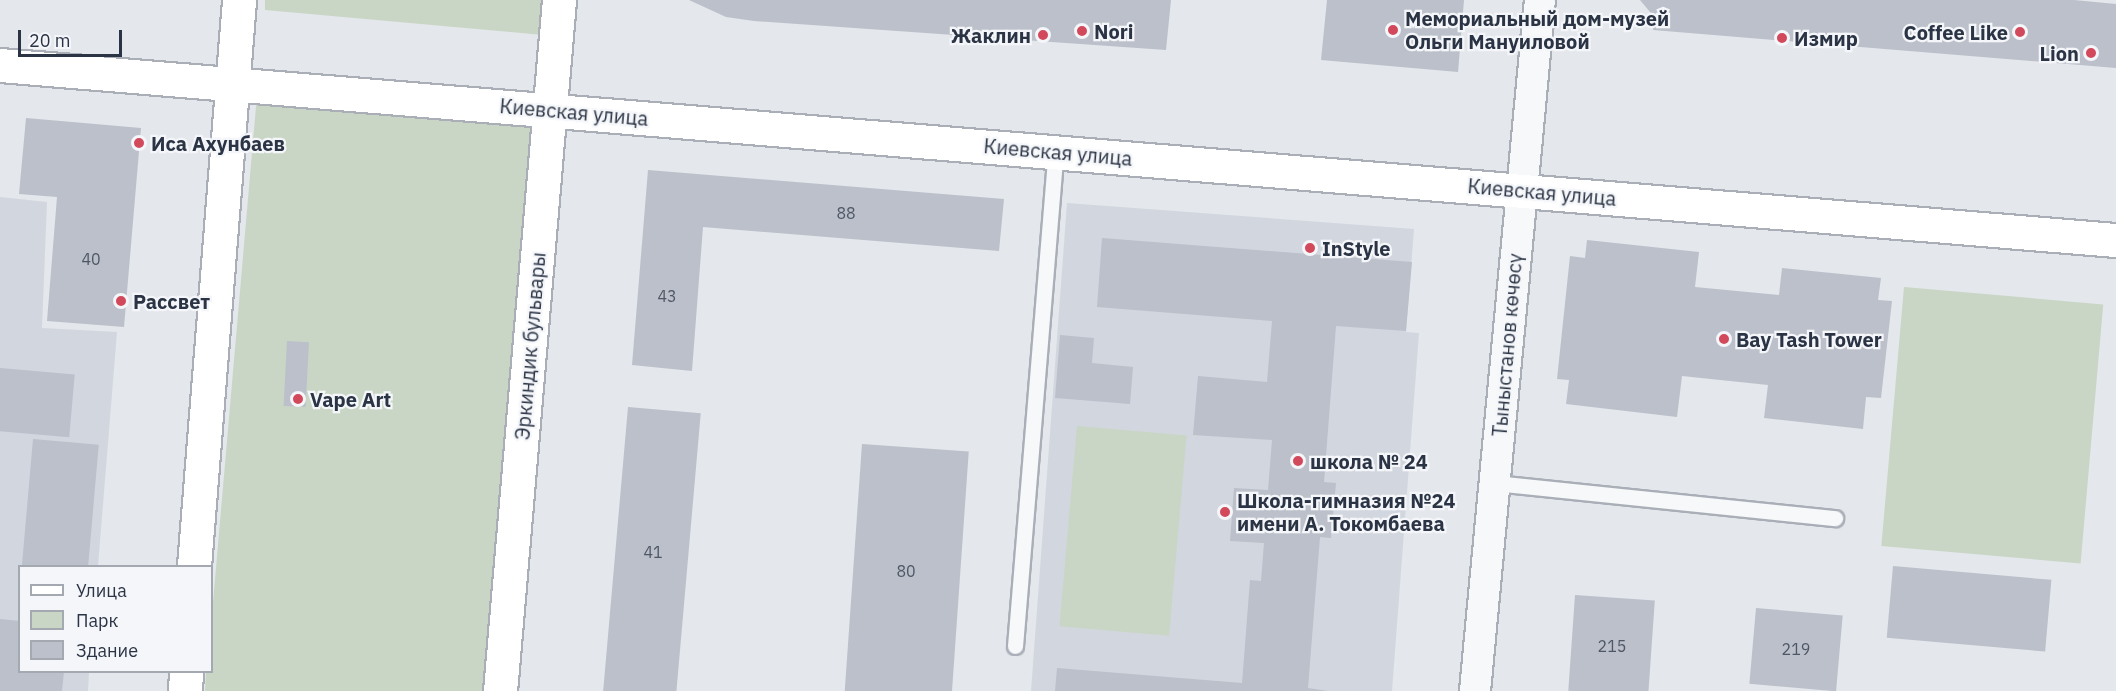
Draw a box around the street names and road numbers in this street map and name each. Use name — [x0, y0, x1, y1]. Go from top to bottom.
street label: Киевская улица — [499, 94, 649, 130]
street label: Киевская улица — [983, 134, 1133, 170]
street label: Киевская улица — [1467, 174, 1617, 210]
street label: Эркиндик бульвары — [510, 251, 550, 441]
street label: Тыныстанов көчөсү — [1487, 252, 1527, 438]

